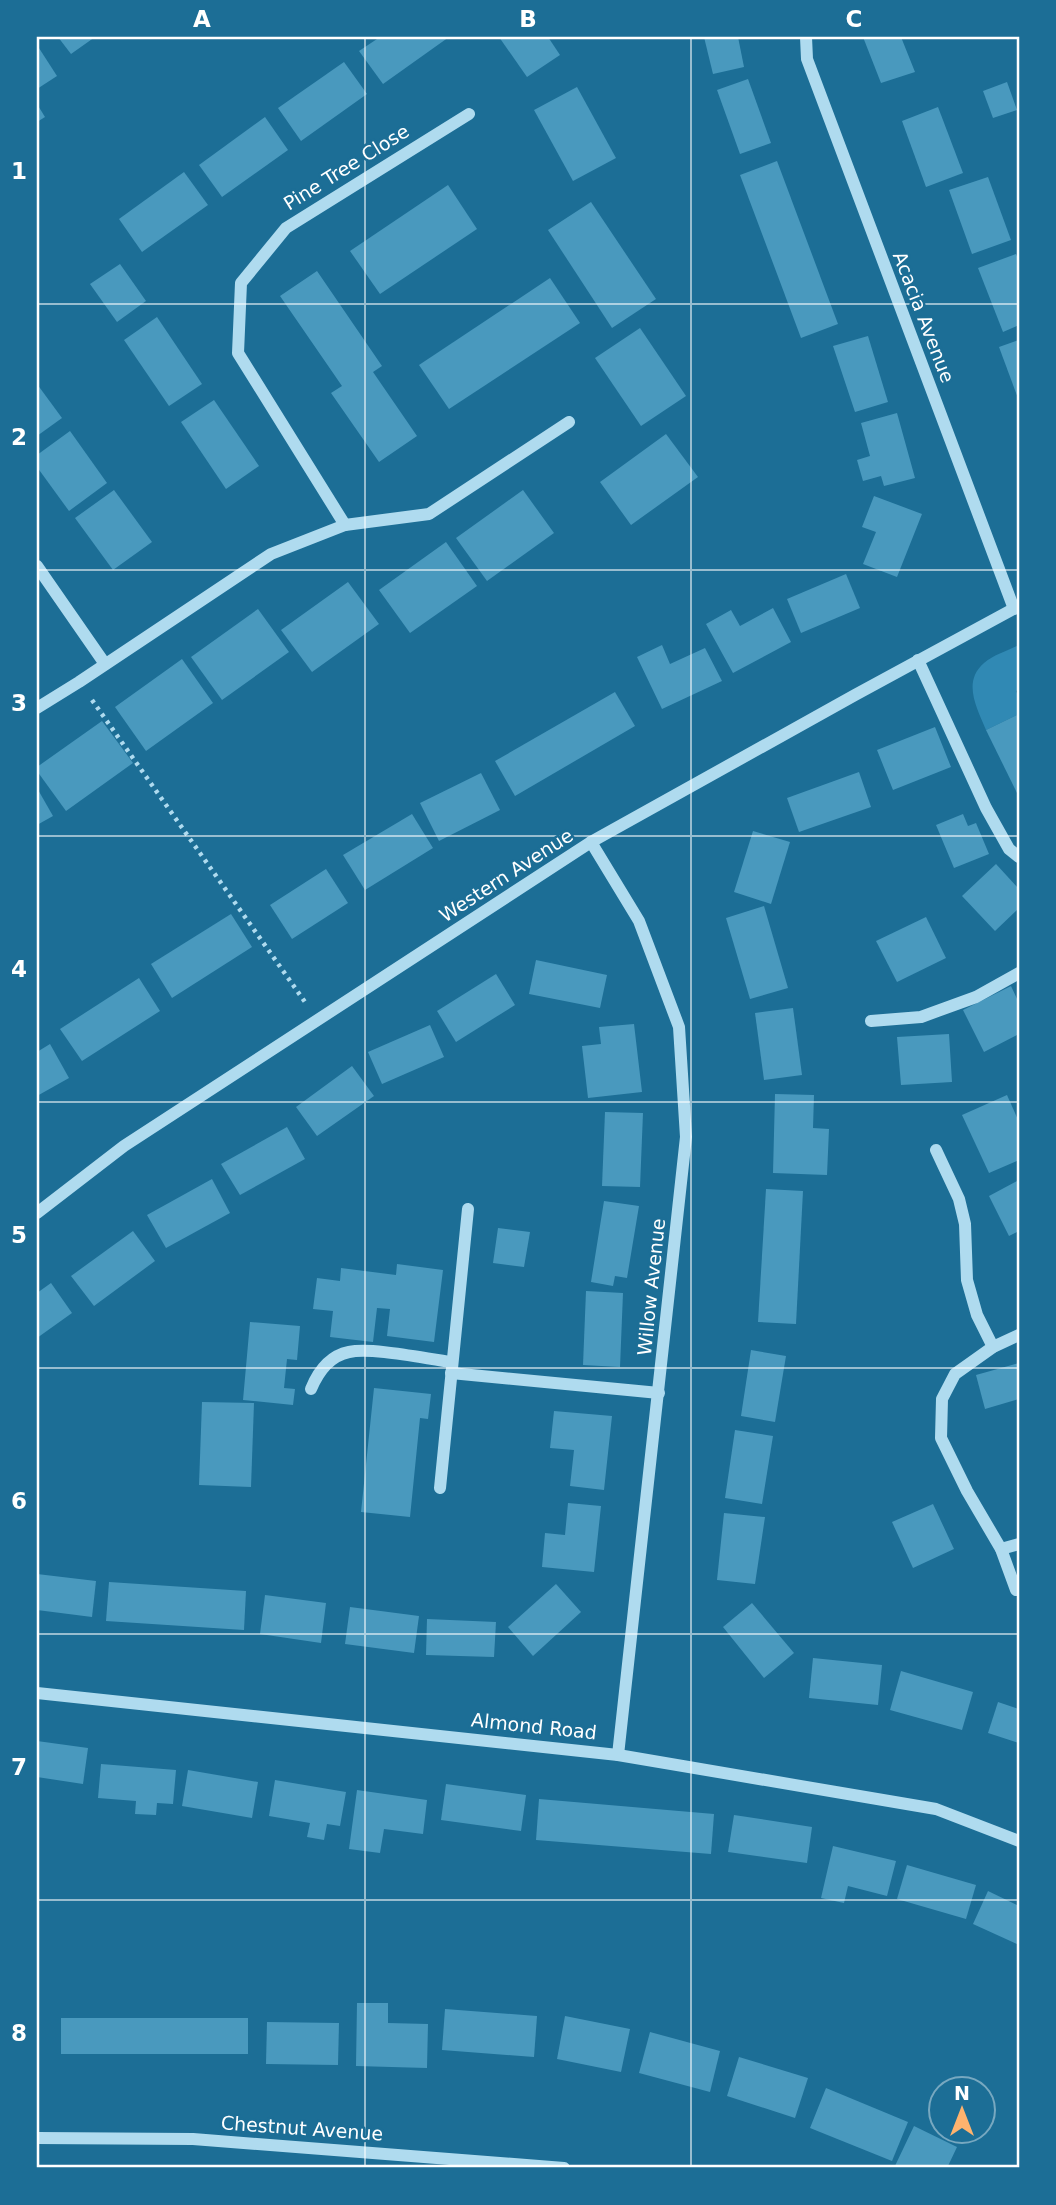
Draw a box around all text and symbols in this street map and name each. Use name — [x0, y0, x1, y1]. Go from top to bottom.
text: A — [193, 6, 211, 32]
text: B — [519, 6, 537, 32]
text: C — [846, 6, 862, 32]
street label: Pine Tree Close — [279, 120, 413, 214]
text: 1 — [11, 158, 27, 184]
street label: Acacia Avenue — [889, 248, 959, 386]
text: 2 — [11, 424, 27, 450]
text: 3 — [11, 690, 27, 716]
street label: Western Avenue — [435, 824, 577, 926]
text: 4 — [11, 956, 27, 982]
street label: Willow Avenue — [633, 1217, 669, 1357]
text: 5 — [11, 1222, 27, 1248]
text: 6 — [11, 1488, 27, 1514]
street label: Almond Road — [470, 1708, 598, 1744]
text: 7 — [11, 1754, 27, 1780]
text: 8 — [11, 2020, 27, 2046]
north arrow — [926, 2076, 996, 2146]
text: N — [954, 2082, 970, 2104]
street label: Chestnut Avenue — [220, 2111, 384, 2145]

